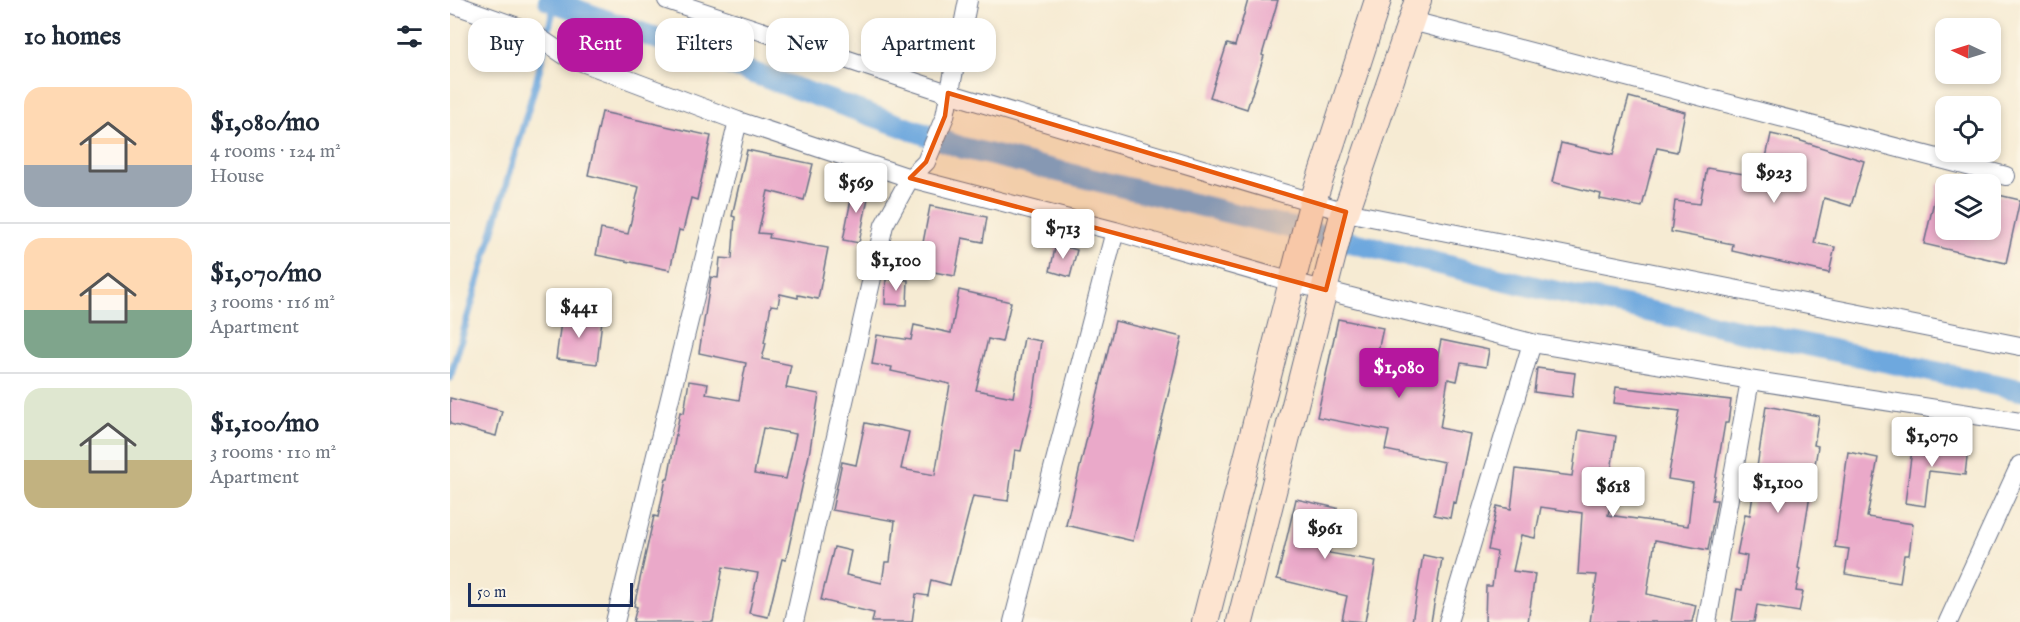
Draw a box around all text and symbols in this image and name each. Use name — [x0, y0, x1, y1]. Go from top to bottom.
chip: Buy — [468, 18, 545, 72]
chip: Rent — [557, 18, 643, 72]
chip: Filters — [655, 18, 754, 72]
chip: New — [766, 18, 849, 72]
chip: Apartment — [861, 18, 996, 72]
north arrow — [1935, 18, 2001, 84]
map controls — [1935, 18, 2001, 240]
text: 10 homes — [24, 20, 121, 53]
icon: filters — [393, 20, 426, 53]
button: locate — [1935, 96, 2001, 162]
text: $1,080/mo — [210, 106, 320, 139]
icon: home — [72, 111, 144, 183]
text: 4 rooms · 124 m² — [210, 139, 341, 164]
pin: $923 — [1738, 153, 1810, 204]
text: $923 — [1756, 160, 1792, 185]
pin: $569 — [820, 163, 892, 214]
text: House — [210, 164, 264, 189]
text: $569 — [838, 170, 874, 195]
button: layers — [1935, 174, 2001, 240]
pin: $713 — [1027, 209, 1099, 260]
text: $713 — [1045, 216, 1081, 241]
pin: $1,100 — [847, 241, 945, 292]
text: $1,100 — [871, 248, 921, 273]
text: $1,070/mo — [210, 257, 322, 290]
icon: home — [72, 262, 144, 334]
pin: $441 — [543, 288, 615, 339]
text: 3 rooms · 116 m² — [210, 290, 335, 315]
text: $441 — [560, 295, 598, 320]
text: Apartment — [210, 315, 299, 340]
pin: $1,080 — [1350, 348, 1448, 399]
text: $1,080 — [1373, 355, 1425, 380]
text: $1,100/mo — [210, 407, 319, 440]
icon: home — [72, 412, 144, 484]
pin: $1,070 — [1883, 417, 1981, 468]
text: $1,070 — [1906, 424, 1958, 449]
text: 3 rooms · 110 m² — [210, 440, 336, 465]
pin: $1,100 — [1729, 463, 1827, 514]
text: Apartment — [210, 465, 299, 490]
pin: $618 — [1577, 467, 1649, 518]
text: $1,100 — [1753, 470, 1803, 495]
text: $618 — [1596, 474, 1630, 499]
pin: $961 — [1289, 509, 1361, 560]
text: $961 — [1307, 516, 1343, 541]
scale bar — [468, 580, 633, 608]
text: 50 m — [477, 583, 506, 603]

